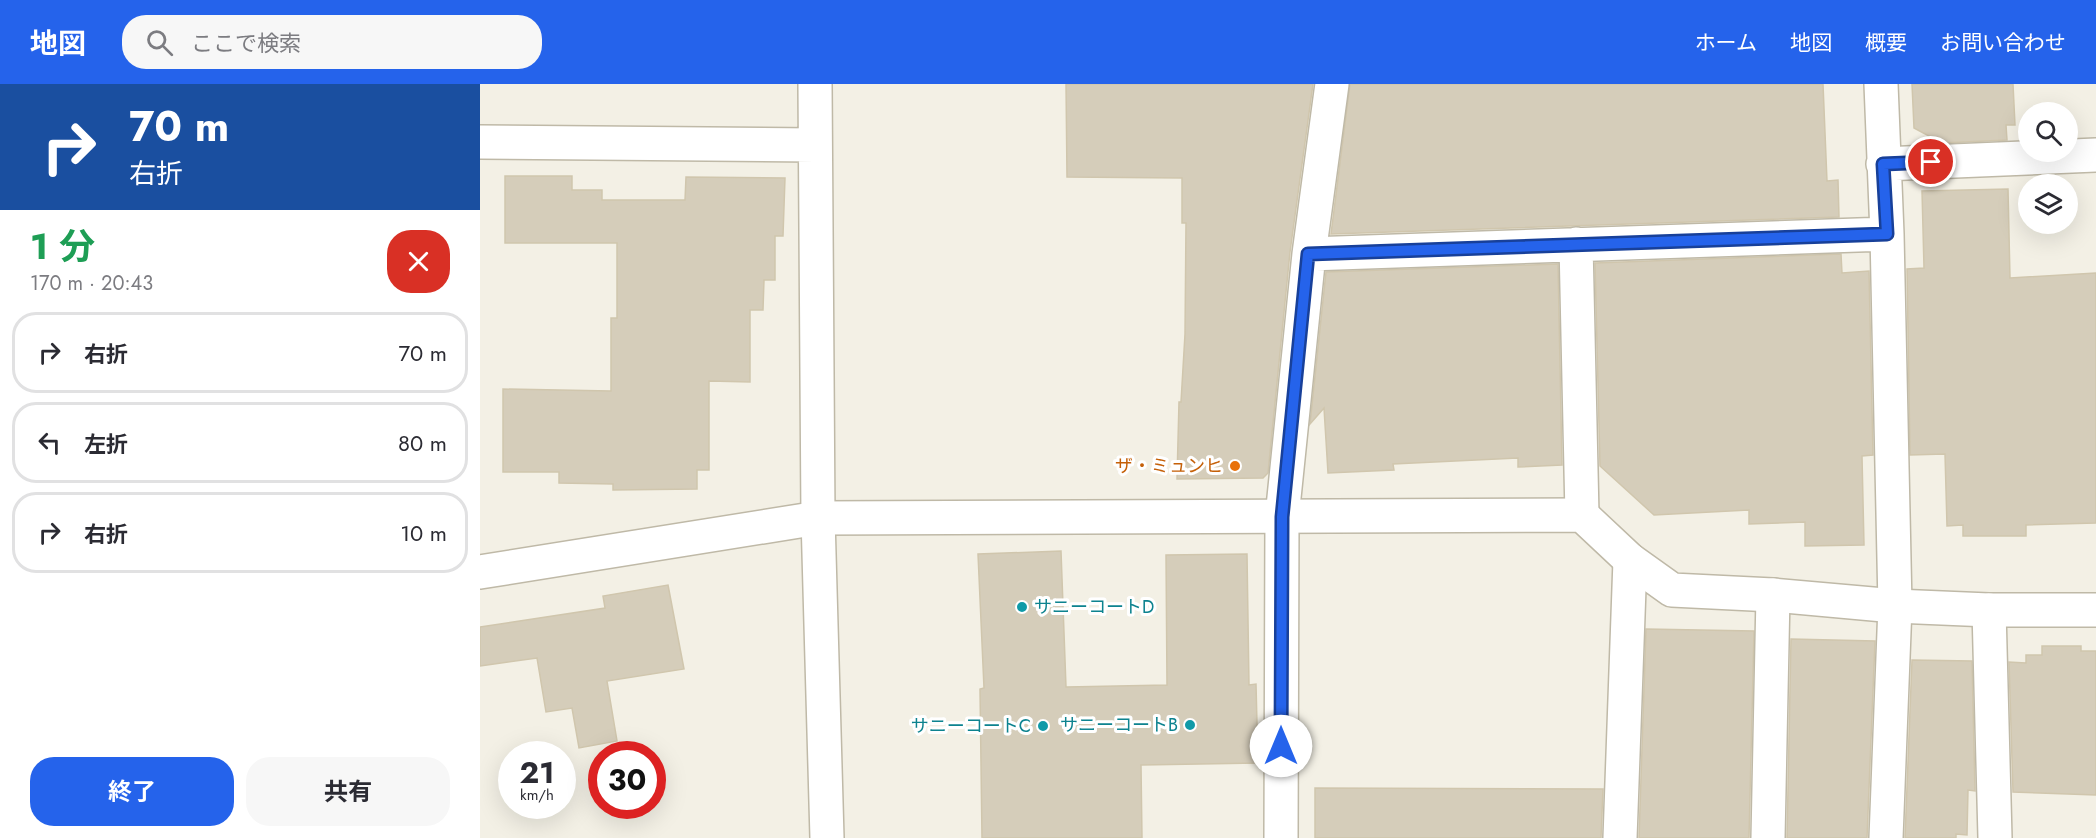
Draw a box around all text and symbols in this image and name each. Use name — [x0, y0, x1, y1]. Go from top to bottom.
search box — [122, 15, 542, 69]
text: 地図 — [30, 23, 86, 64]
icon: search — [143, 26, 176, 59]
text: ここで検索 — [191, 27, 301, 59]
text: ホーム — [1695, 28, 1757, 58]
text: 地図 — [1790, 28, 1832, 58]
text: 概要 — [1865, 28, 1907, 58]
text: お問い合わせ — [1940, 28, 2066, 58]
text: 70 m — [129, 96, 229, 157]
map controls — [2018, 102, 2078, 234]
button: search — [2018, 102, 2078, 162]
icon: right — [30, 108, 108, 186]
pin — [1905, 136, 1956, 187]
icon: arrive — [1914, 145, 1947, 178]
text: 右折 — [129, 154, 183, 193]
button: layers — [2018, 174, 2078, 234]
text: 1 分 — [30, 220, 95, 272]
button: close — [387, 230, 450, 293]
text: 170 m · 20:43 — [30, 269, 153, 298]
icon: right — [33, 336, 66, 369]
text: 70 m — [398, 337, 447, 369]
text: 右折 — [84, 338, 128, 370]
icon: left — [33, 426, 66, 459]
text: 80 m — [398, 427, 447, 459]
text: 左折 — [84, 428, 128, 460]
place label: ザ・ミュンヒ — [1115, 453, 1223, 479]
marker: ザ・ミュンヒ — [1228, 459, 1242, 473]
icon: right — [33, 516, 66, 549]
text: 10 m — [400, 517, 447, 549]
text: 右折 — [84, 518, 128, 550]
place label: サニーコートD — [1034, 594, 1154, 620]
marker: サニーコートD — [1015, 600, 1029, 614]
place label: サニーコートB — [1060, 712, 1178, 738]
place label: サニーコートC — [911, 713, 1031, 739]
position arrow — [1249, 714, 1313, 778]
marker: サニーコートB — [1183, 718, 1197, 732]
marker: サニーコートC — [1036, 719, 1050, 733]
speed limit sign: 30 — [588, 741, 666, 819]
text: 21 — [520, 751, 554, 794]
button: 終了 — [30, 757, 234, 826]
button: 共有 — [246, 757, 450, 826]
text: km/h — [520, 784, 554, 806]

